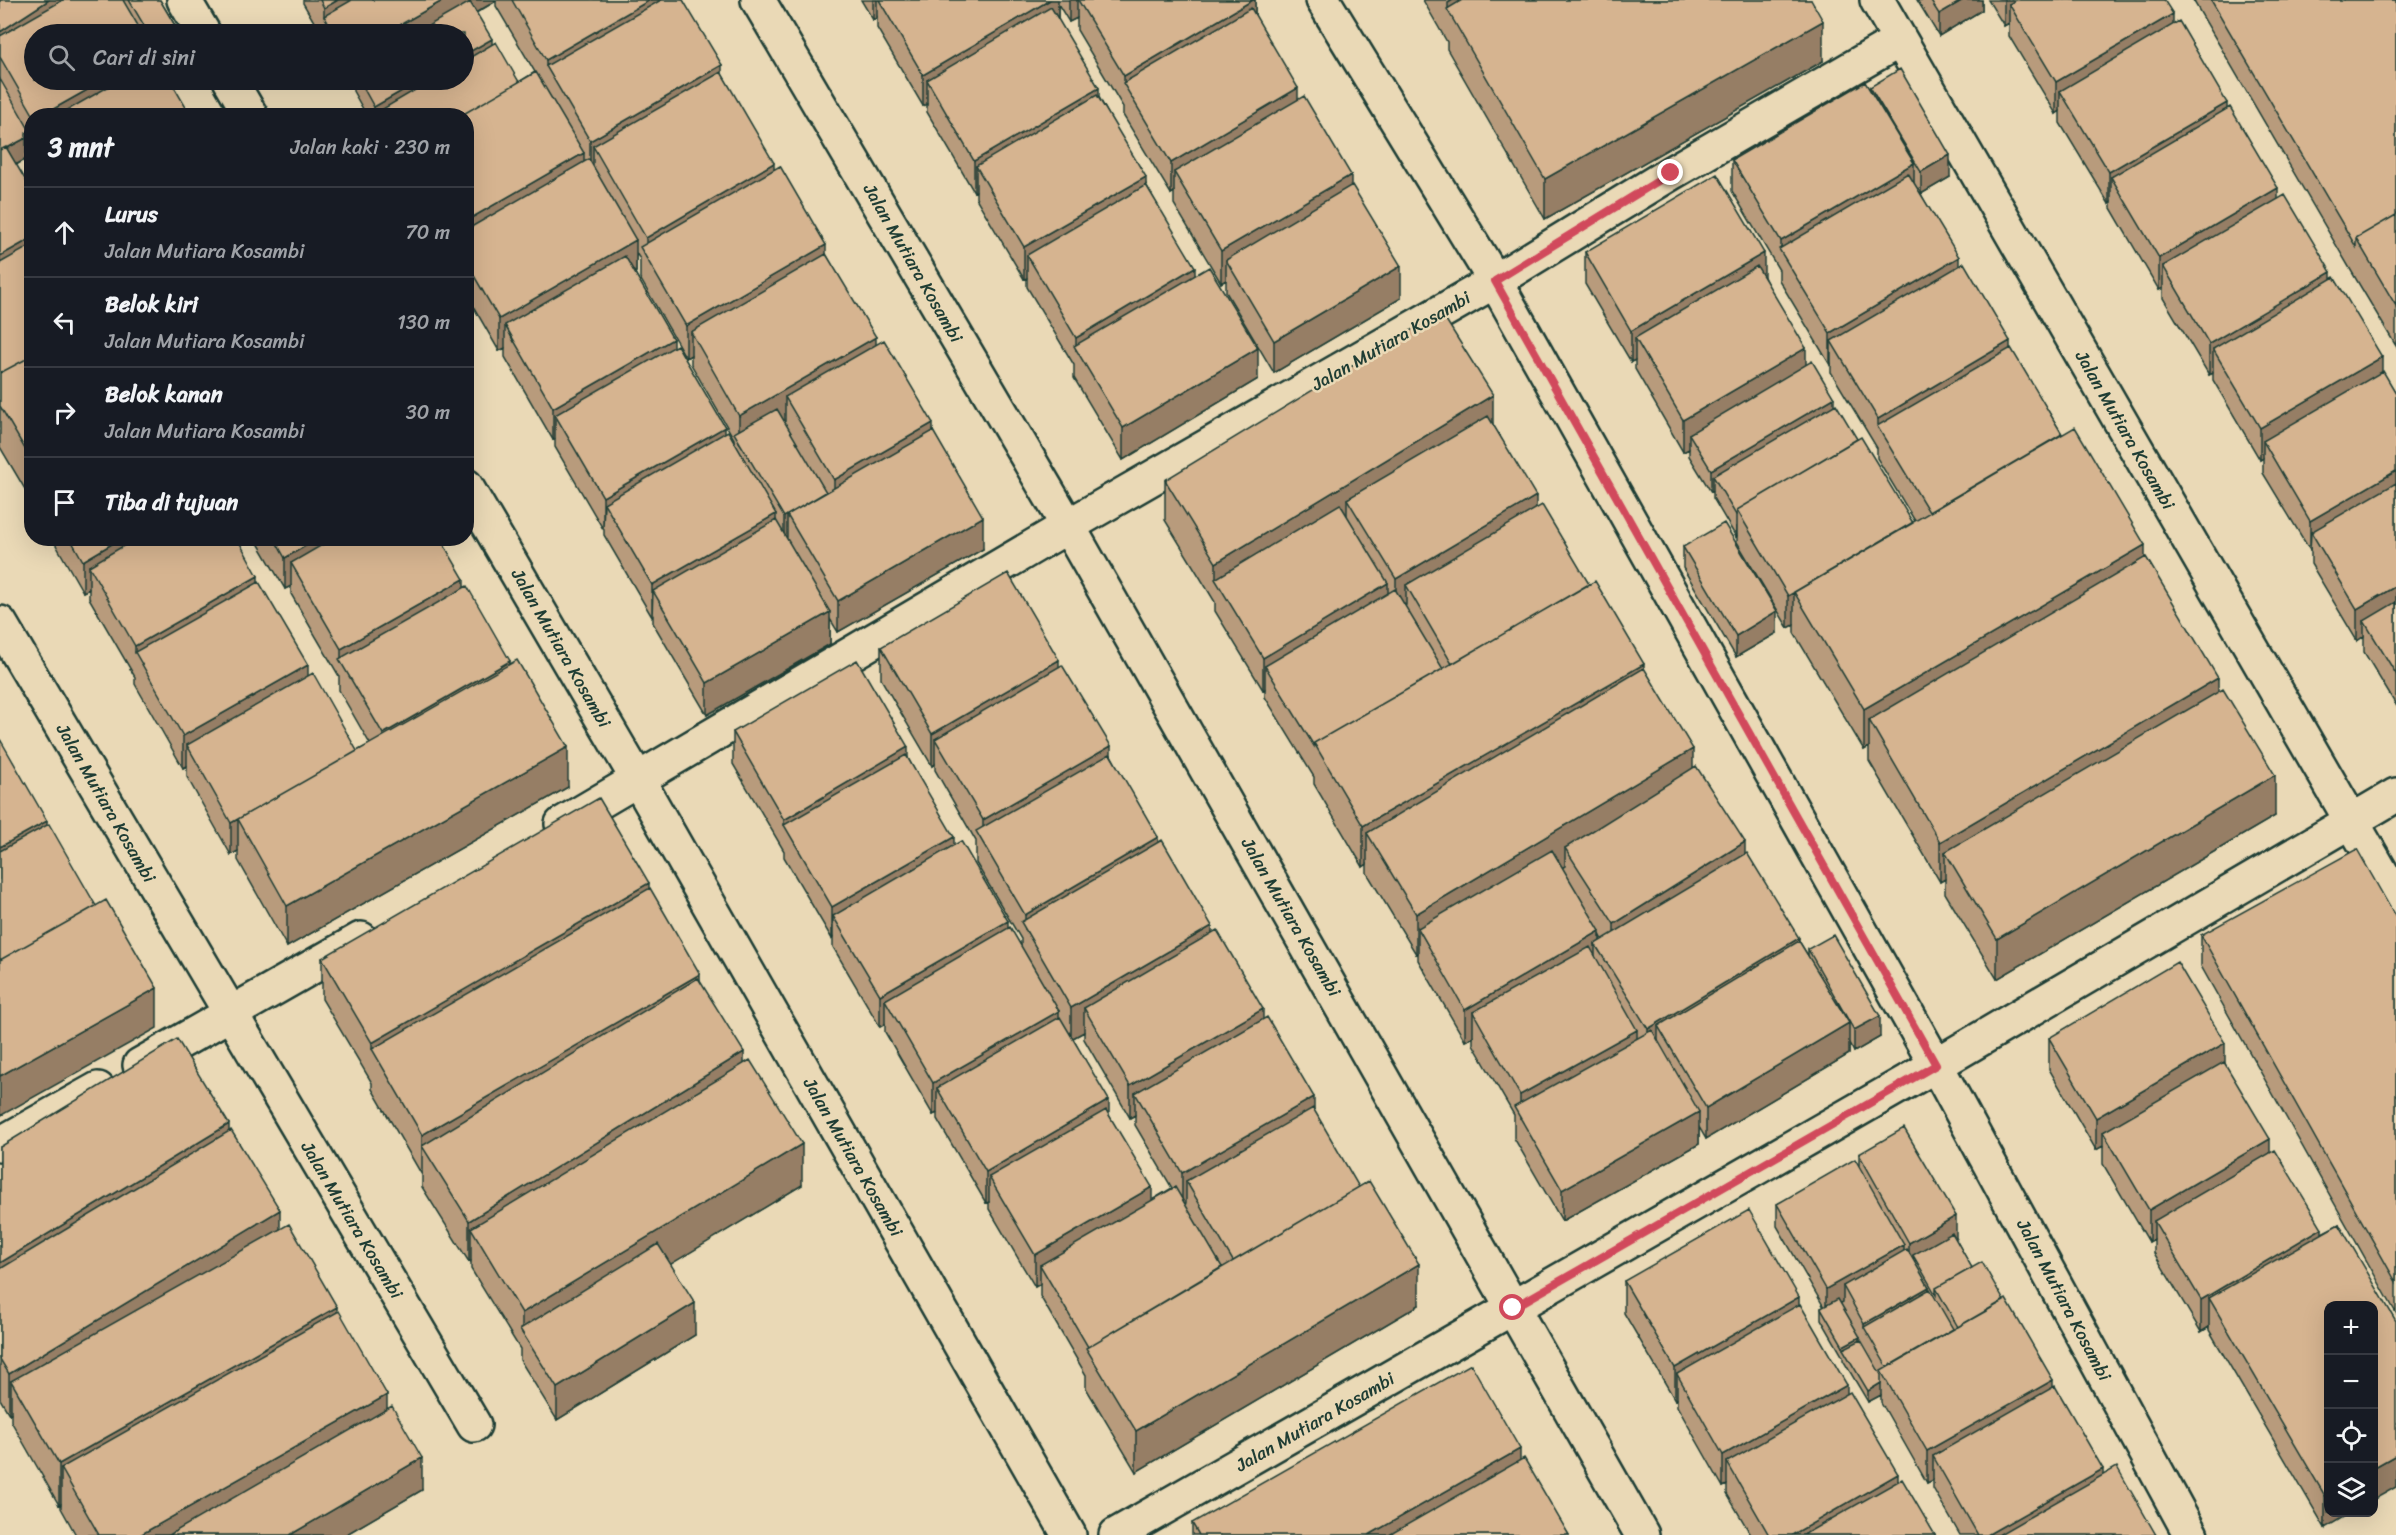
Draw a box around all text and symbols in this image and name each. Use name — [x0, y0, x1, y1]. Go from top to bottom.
search box — [24, 24, 474, 90]
text: Cari di sini — [93, 38, 195, 77]
icon: search — [45, 41, 78, 74]
text: 3 mnt — [48, 124, 114, 170]
text: Jalan kaki · 230 m — [291, 130, 450, 165]
route end — [1657, 159, 1683, 185]
street label: Jalan Mutiara Kosambi — [854, 176, 972, 350]
text: Lurus — [105, 195, 158, 234]
text: 70 m — [405, 215, 450, 250]
icon: ahead — [48, 216, 81, 249]
text: Jalan Mutiara Kosambi — [105, 234, 304, 269]
street label: Jalan Mutiara Kosambi — [1304, 282, 1478, 400]
text: Belok kiri — [105, 285, 198, 324]
text: 130 m — [397, 305, 450, 340]
icon: left — [48, 306, 81, 339]
text: Jalan Mutiara Kosambi — [105, 324, 304, 359]
street label: Jalan Mutiara Kosambi — [2066, 343, 2184, 517]
text: Belok kanan — [105, 375, 223, 414]
text: 30 m — [406, 395, 450, 430]
icon: right — [48, 396, 81, 429]
text: Jalan Mutiara Kosambi — [105, 414, 304, 449]
text: Tiba di tujuan — [105, 483, 238, 522]
icon: arrive — [48, 486, 81, 519]
street label: Jalan Mutiara Kosambi — [502, 561, 620, 735]
street label: Jalan Mutiara Kosambi — [47, 716, 165, 890]
street label: Jalan Mutiara Kosambi — [1232, 830, 1350, 1004]
street label: Jalan Mutiara Kosambi — [794, 1070, 912, 1244]
street label: Jalan Mutiara Kosambi — [292, 1134, 412, 1306]
street label: Jalan Mutiara Kosambi — [2007, 1212, 2121, 1388]
route start — [1499, 1294, 1525, 1320]
map controls — [2324, 1301, 2378, 1517]
button: + — [2324, 1301, 2378, 1355]
button: − — [2324, 1355, 2378, 1409]
street label: Jalan Mutiara Kosambi — [1228, 1363, 1402, 1481]
button: locate — [2324, 1409, 2378, 1463]
button: layers — [2324, 1463, 2378, 1517]

